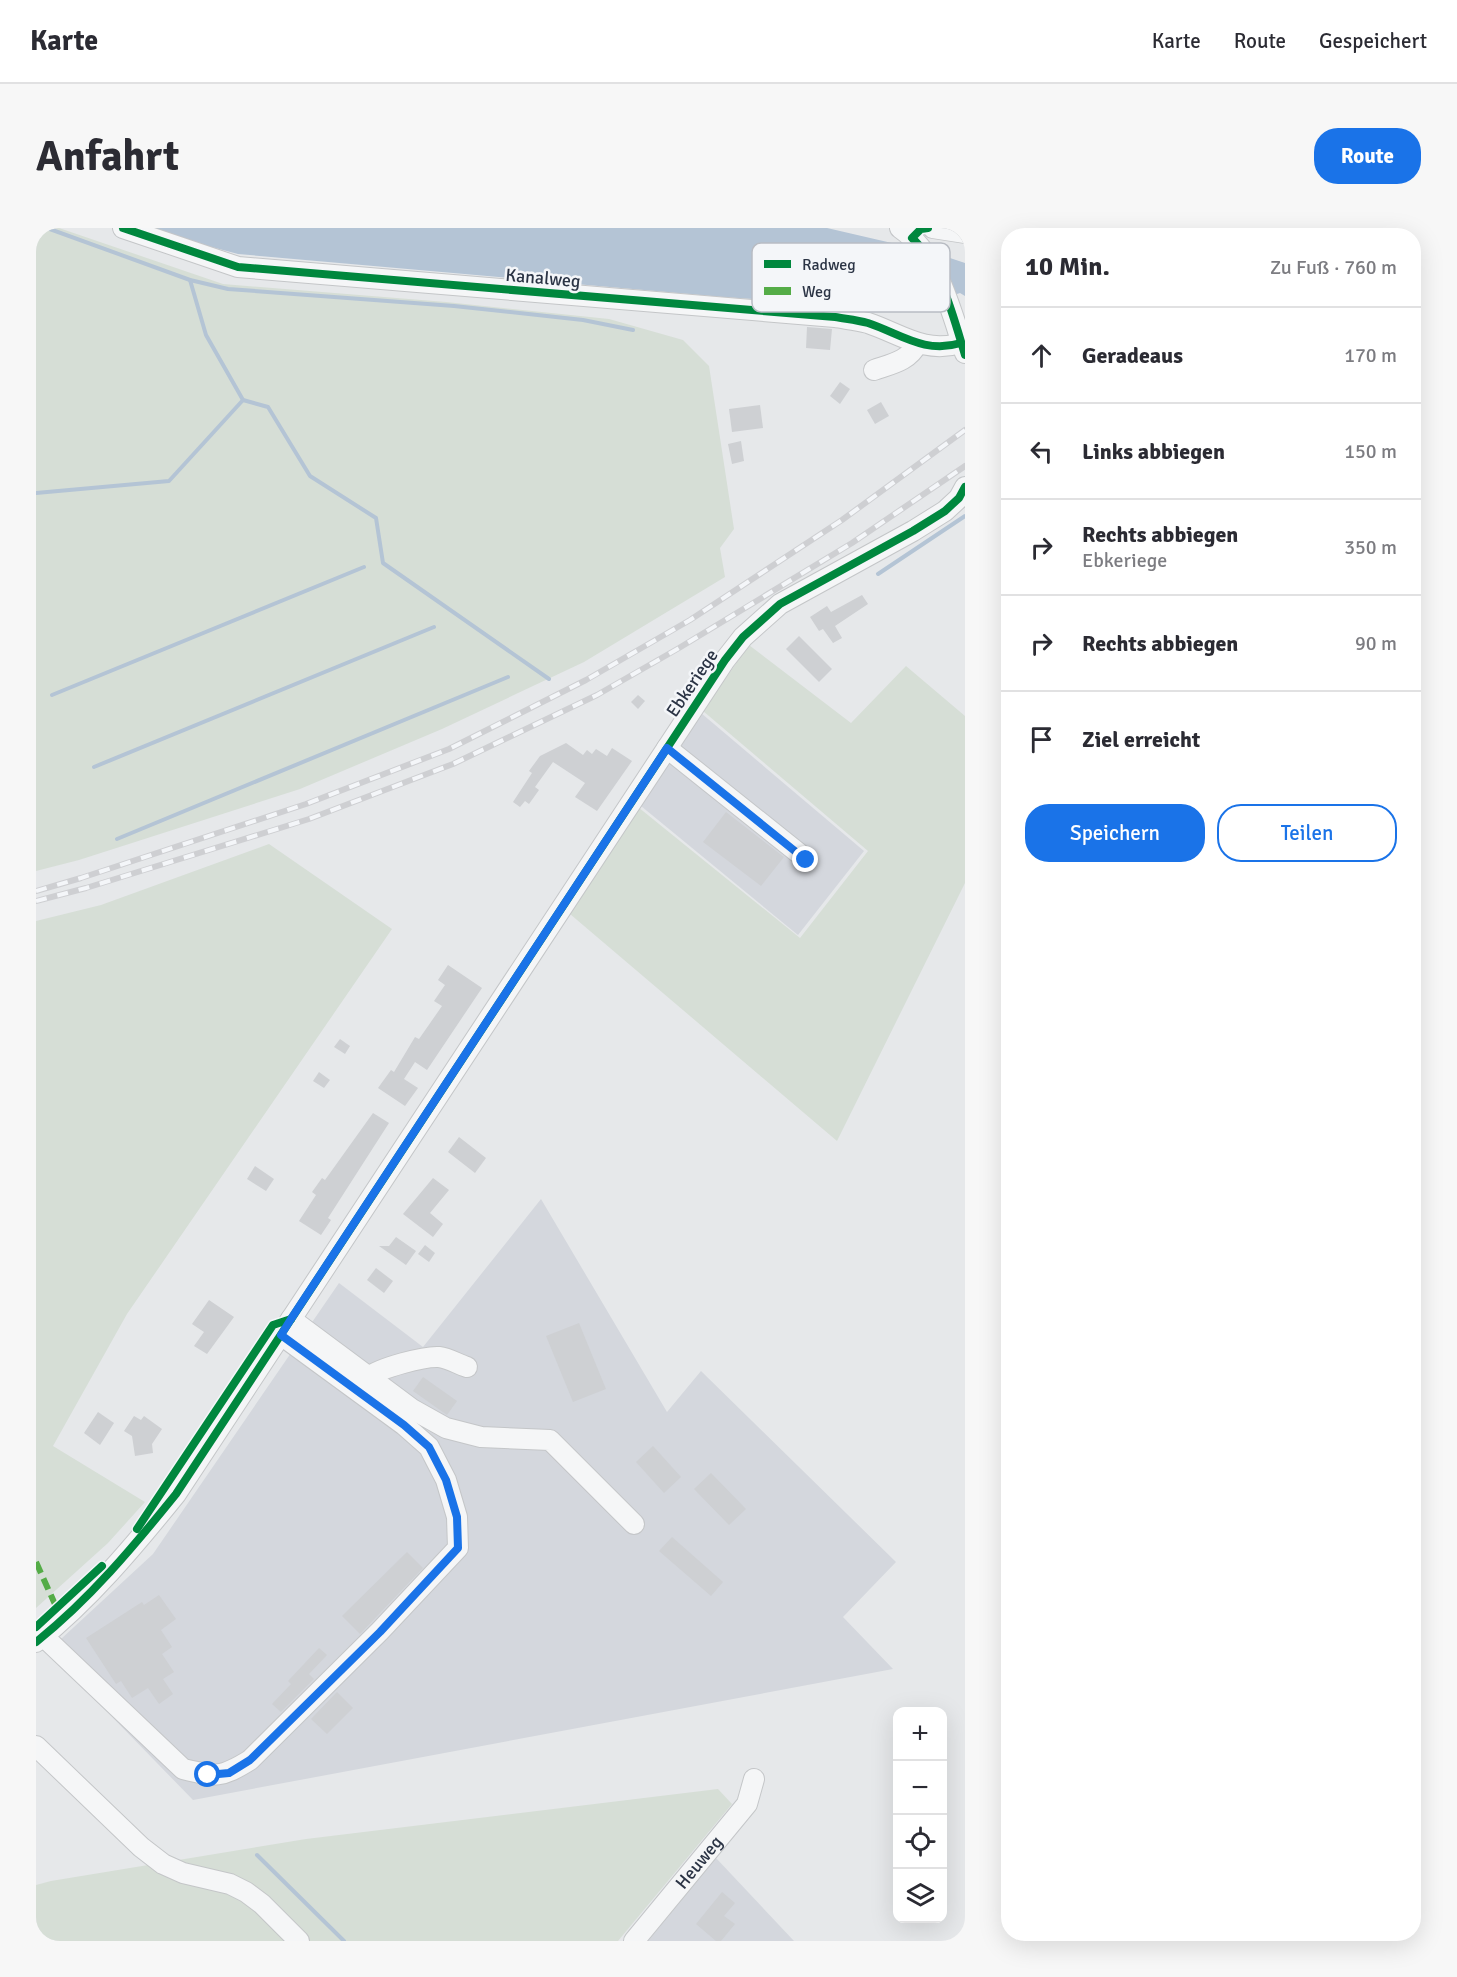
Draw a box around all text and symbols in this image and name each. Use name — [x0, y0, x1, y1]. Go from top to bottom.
text: Karte — [30, 24, 98, 58]
text: Karte — [1152, 28, 1201, 54]
text: Route — [1234, 28, 1286, 54]
text: Gespeichert — [1319, 28, 1427, 54]
button: Route — [1314, 128, 1421, 184]
text: Anfahrt — [36, 131, 179, 182]
legend — [752, 243, 950, 312]
text: 10 Min. — [1025, 251, 1110, 283]
text: Radweg — [802, 255, 856, 275]
text: Zu Fuß · 760 m — [1270, 255, 1397, 280]
street label: Kanalweg — [505, 264, 581, 292]
text: Weg — [802, 282, 831, 302]
icon: ahead — [1025, 339, 1058, 372]
text: Geradeaus — [1082, 342, 1183, 369]
text: 170 m — [1344, 343, 1397, 368]
icon: left — [1025, 435, 1058, 468]
text: Links abbiegen — [1082, 438, 1225, 465]
text: 150 m — [1344, 439, 1397, 464]
text: Rechts abbiegen — [1082, 521, 1238, 548]
icon: right — [1025, 531, 1058, 564]
text: 350 m — [1344, 535, 1397, 560]
text: Ebkeriege — [1082, 548, 1167, 573]
icon: right — [1025, 627, 1058, 660]
text: Rechts abbiegen — [1082, 630, 1238, 657]
text: 90 m — [1355, 631, 1397, 656]
street label: Ebkeriege — [661, 645, 723, 721]
icon: arrive — [1025, 723, 1058, 756]
text: Ziel erreicht — [1082, 726, 1200, 753]
button: Speichern — [1025, 804, 1205, 862]
button: Teilen — [1217, 804, 1397, 862]
route end — [792, 846, 818, 872]
map controls — [893, 1707, 947, 1923]
button: + — [893, 1707, 947, 1761]
route start — [194, 1761, 220, 1787]
button: − — [893, 1761, 947, 1815]
button: locate — [893, 1815, 947, 1869]
street label: Heuweg — [671, 1831, 727, 1893]
button: layers — [893, 1869, 947, 1923]

